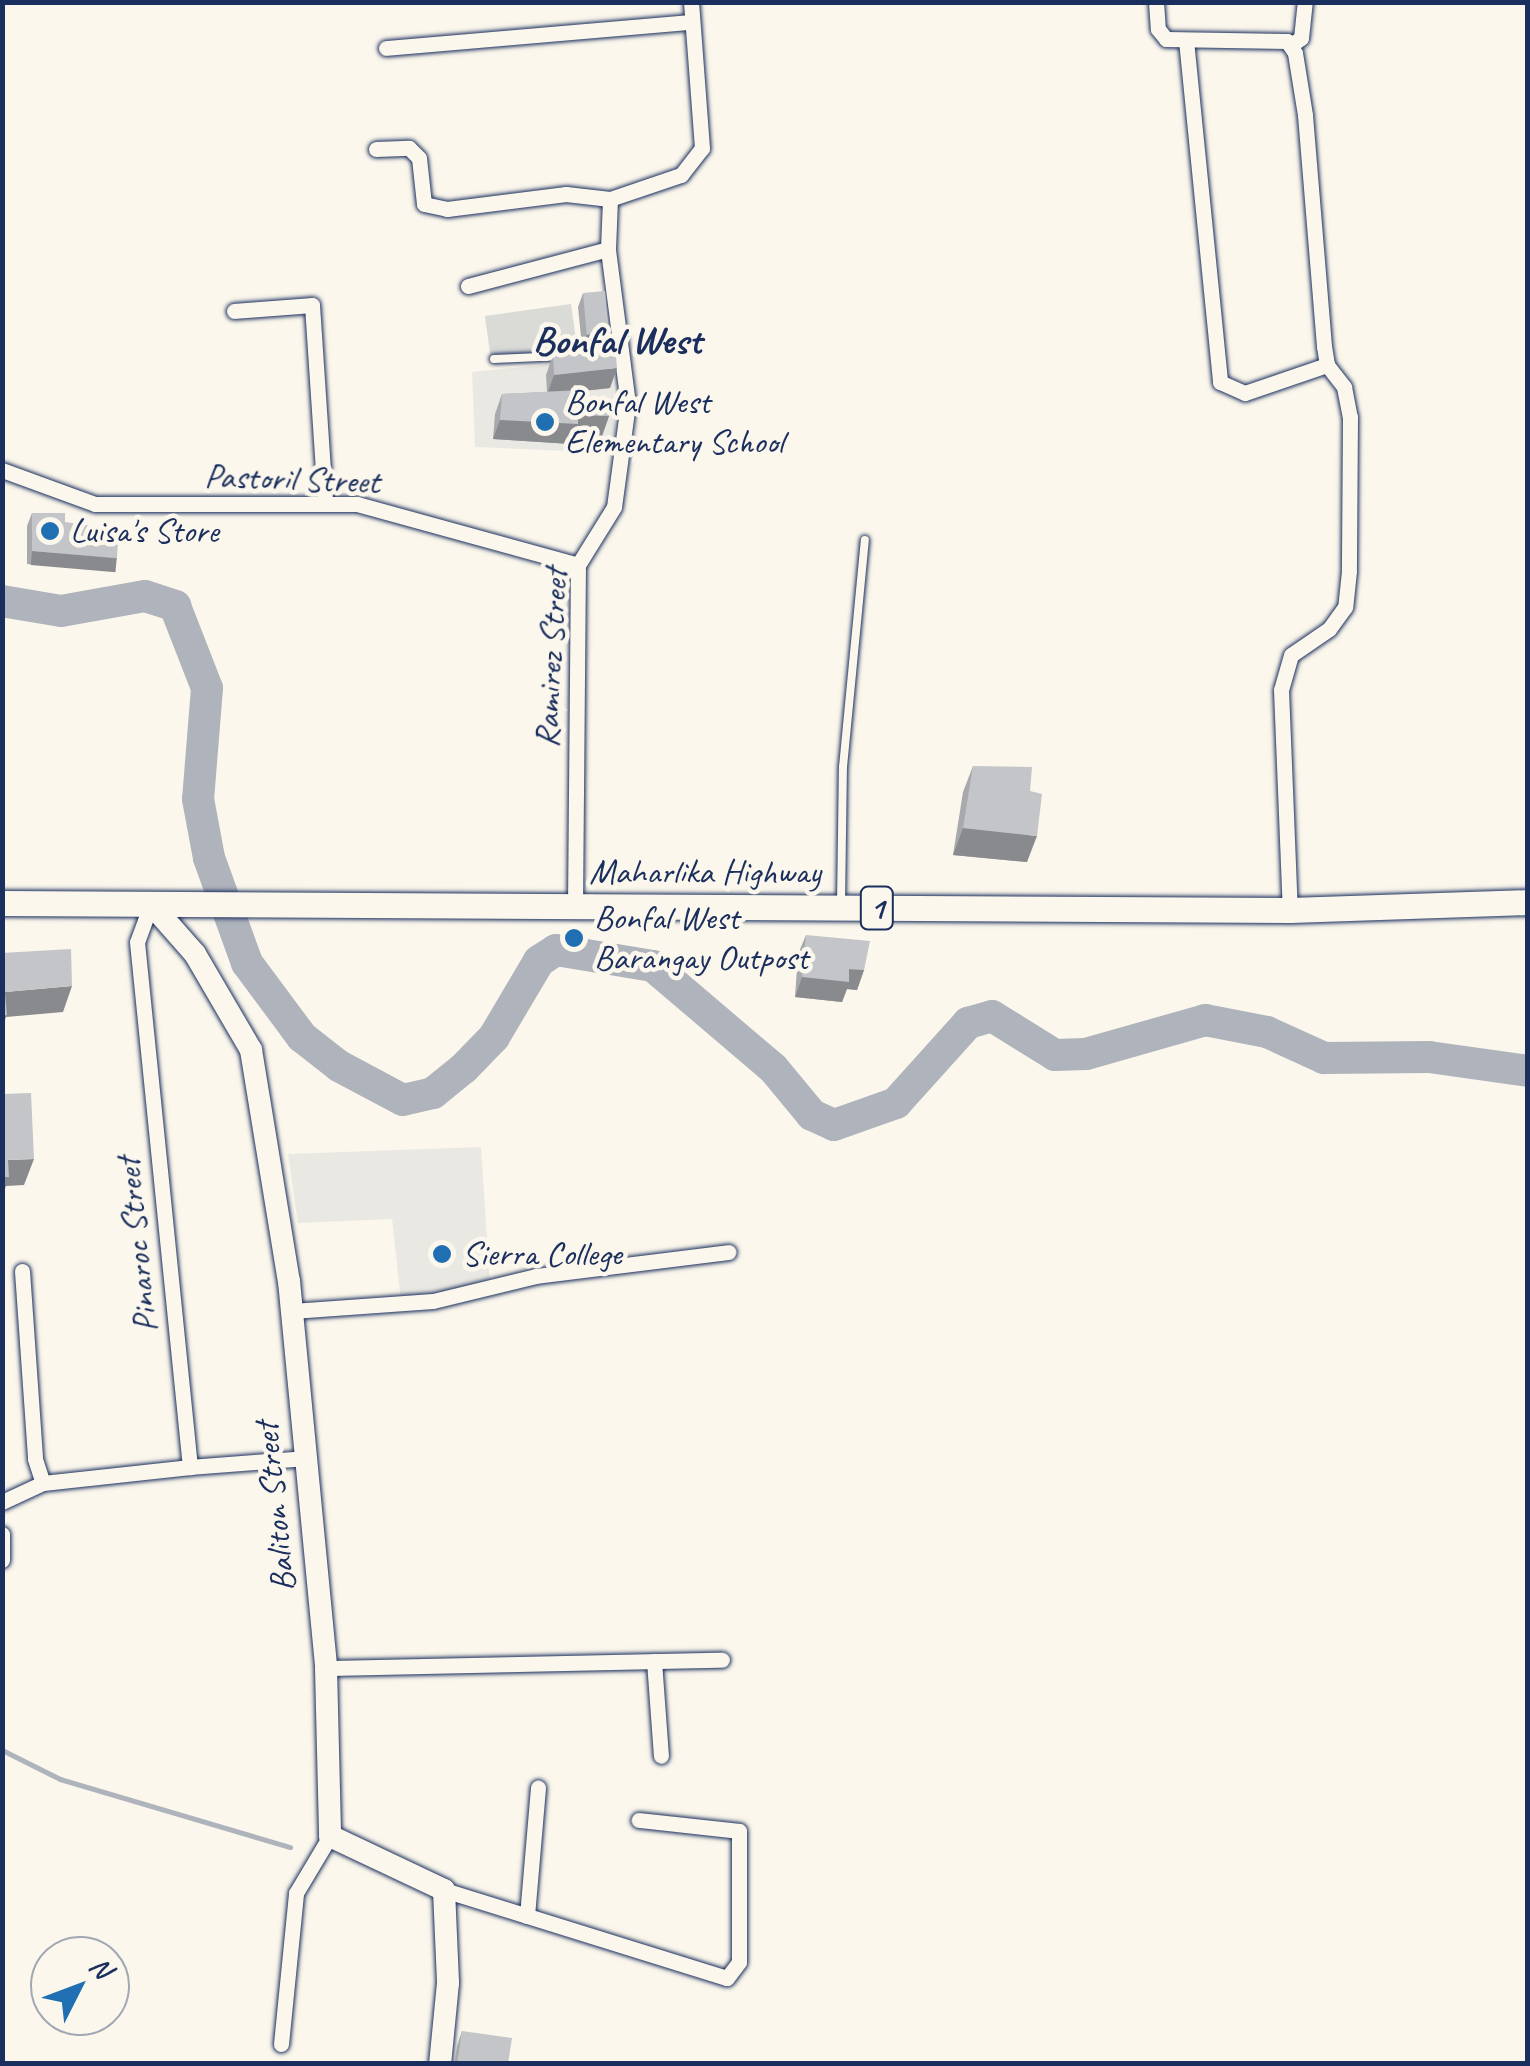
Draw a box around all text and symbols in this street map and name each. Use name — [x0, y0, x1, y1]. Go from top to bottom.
district label: Bonfal West — [533, 316, 701, 364]
place label: Bonfal West Elementary School — [565, 381, 784, 463]
marker: Bonfal West Elementary School — [534, 411, 556, 433]
street label: Pastoril Street — [203, 455, 381, 503]
place label: Luisa's Store — [70, 510, 219, 552]
marker: Luisa's Store — [39, 520, 61, 542]
street label: Ramirez Street — [525, 567, 577, 749]
street label: Maharlika Highway — [589, 851, 821, 893]
road number: 1 — [860, 881, 894, 935]
place label: Bonfal West Barangay Outpost — [594, 897, 808, 979]
marker: Bonfal West Barangay Outpost — [563, 927, 585, 949]
street label: Pinaroc Street — [107, 1155, 167, 1335]
place label: Sierra College — [462, 1233, 622, 1275]
marker: Sierra College — [431, 1243, 453, 1265]
street label: Baliton Street — [245, 1420, 305, 1594]
north arrow — [30, 1936, 130, 2036]
text: N — [82, 1949, 120, 1985]

